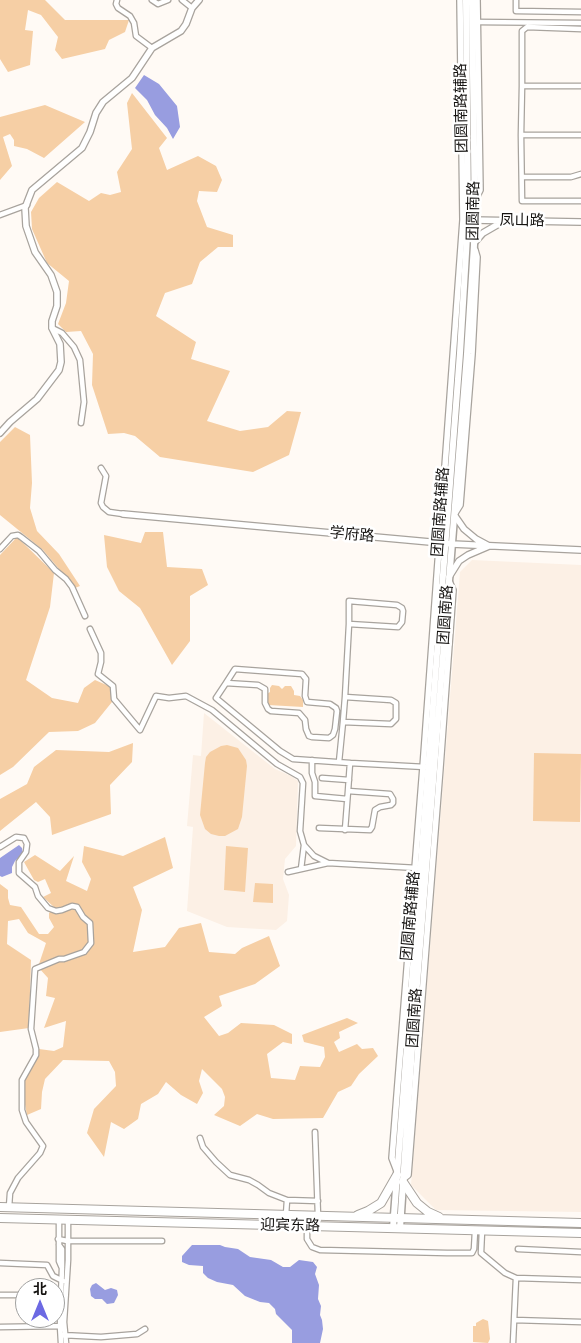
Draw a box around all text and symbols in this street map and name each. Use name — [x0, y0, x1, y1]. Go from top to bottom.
street label: 团圆南路辅路 — [452, 63, 472, 153]
street label: 团圆南路 — [464, 181, 484, 241]
street label: 凤山路 — [499, 212, 545, 230]
street label: 团圆南路辅路 — [429, 466, 453, 558]
street label: 学府路 — [329, 524, 375, 546]
street label: 团圆南路 — [435, 584, 457, 646]
street label: 团圆南路辅路 — [398, 870, 424, 962]
street label: 团圆南路 — [404, 987, 426, 1049]
street label: 迎宾东路 — [260, 1216, 320, 1236]
north arrow — [15, 1278, 65, 1328]
text: 北 — [33, 1280, 47, 1298]

